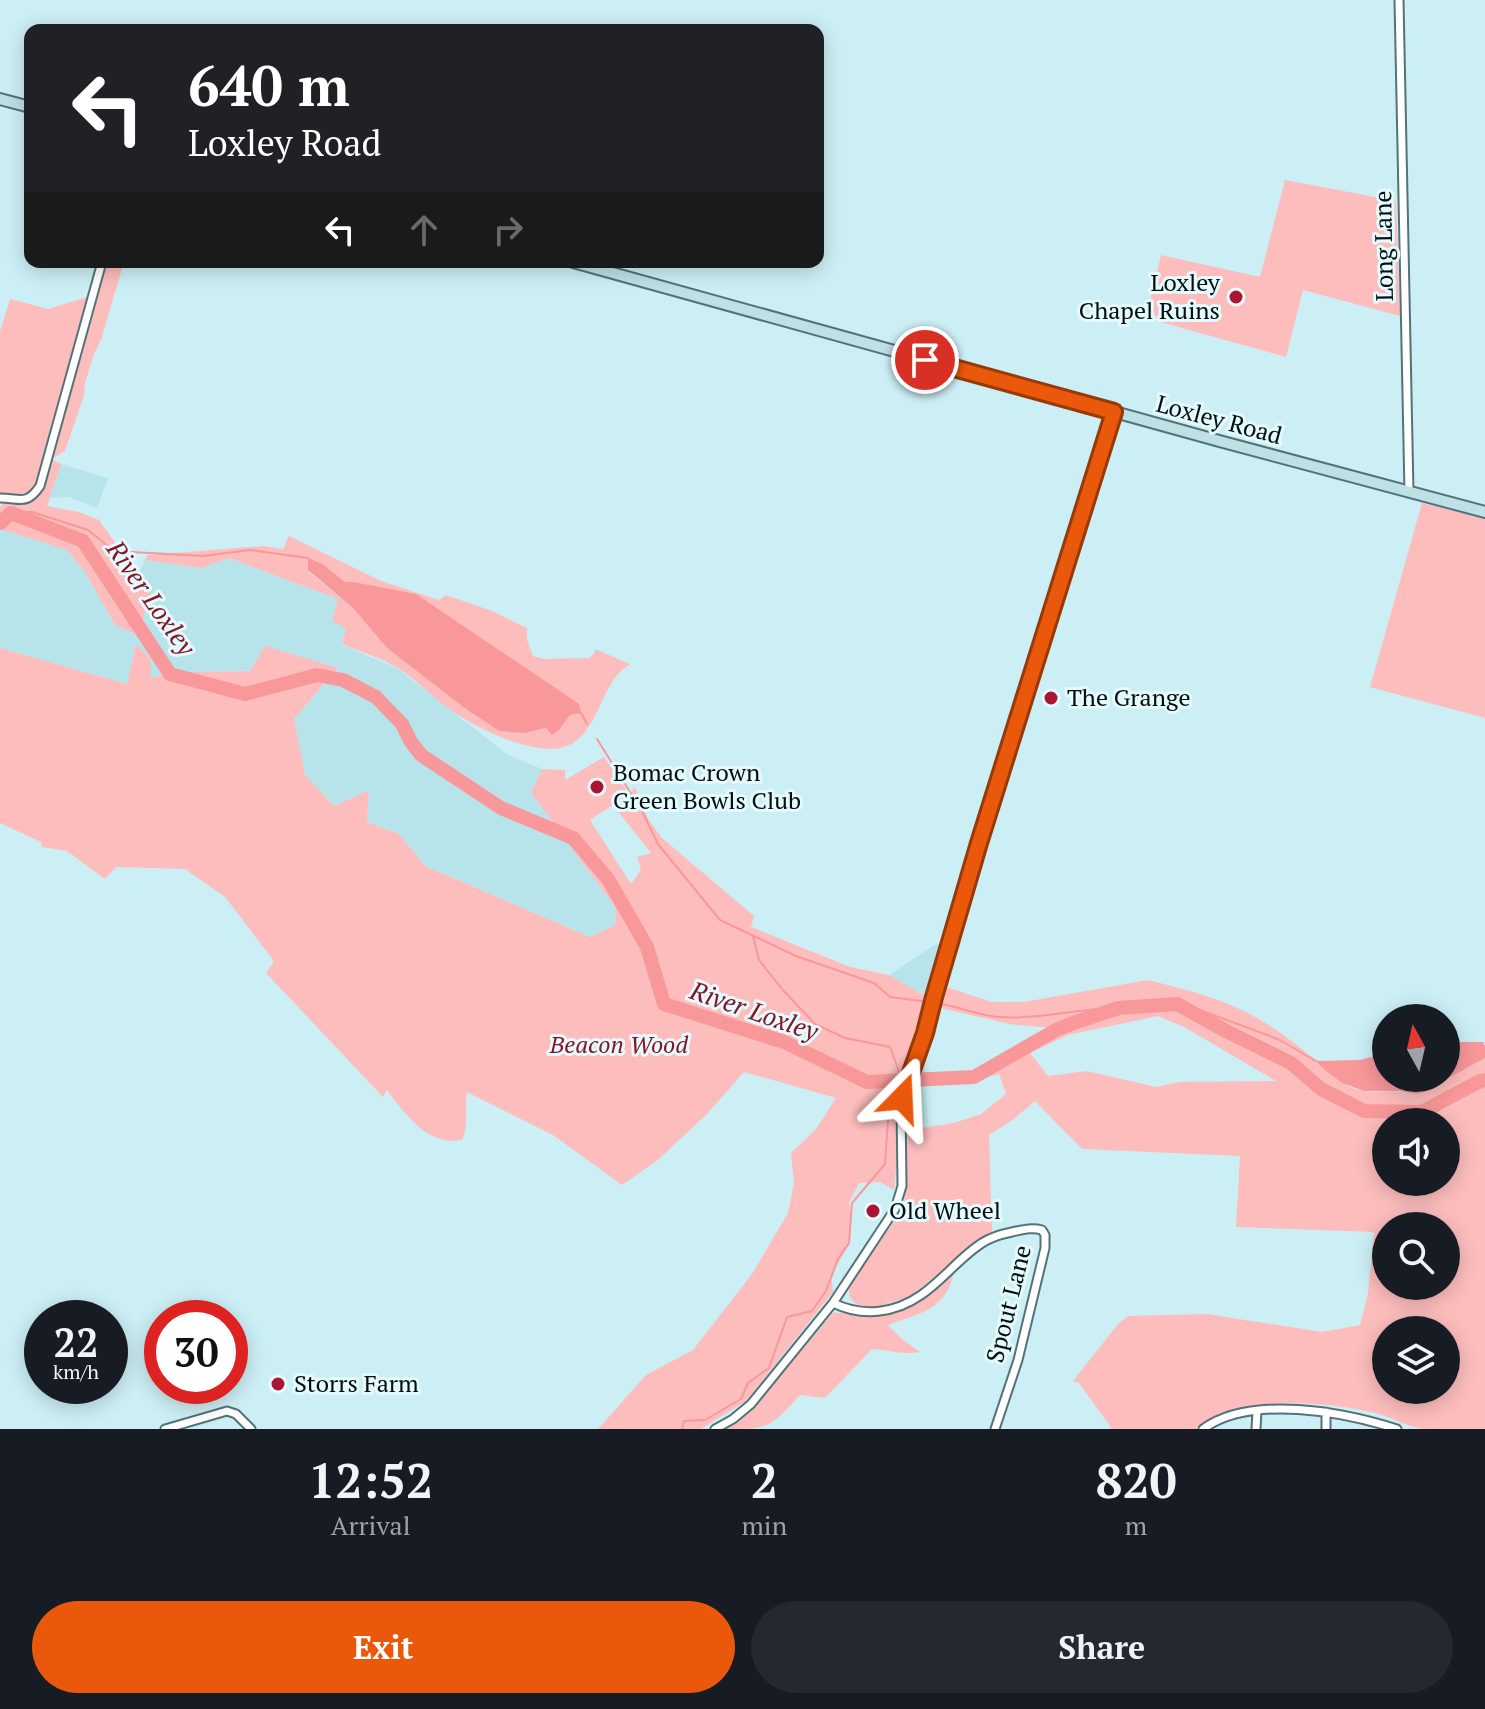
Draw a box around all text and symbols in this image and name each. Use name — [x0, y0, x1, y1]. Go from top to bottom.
text: 640 m — [188, 48, 350, 122]
icon: left — [56, 56, 160, 160]
text: Loxley Road — [188, 119, 381, 166]
street label: Long Lane — [1366, 190, 1400, 302]
icon: left — [318, 208, 362, 252]
icon: ahead — [402, 208, 446, 252]
icon: right — [486, 208, 530, 252]
place label: Loxley Chapel Ruins — [1079, 266, 1221, 326]
marker: Loxley Chapel Ruins — [1227, 288, 1245, 306]
pin — [891, 326, 959, 394]
icon: arrive — [903, 338, 947, 382]
street label: Loxley Road — [1153, 387, 1286, 451]
water label: River Loxley — [99, 532, 205, 663]
place label: The Grange — [1067, 681, 1191, 713]
marker: The Grange — [1042, 689, 1060, 707]
place label: Bomac Crown Green Bowls Club — [613, 756, 801, 816]
marker: Bomac Crown Green Bowls Club — [588, 778, 606, 796]
water label: River Loxley — [685, 972, 824, 1048]
north arrow — [1372, 1004, 1460, 1092]
map controls — [1372, 1004, 1460, 1404]
park label: Beacon Wood — [549, 1028, 689, 1060]
position arrow — [860, 1056, 944, 1140]
button: sound — [1372, 1108, 1460, 1196]
place label: Old Wheel — [889, 1194, 1001, 1226]
marker: Old Wheel — [864, 1202, 882, 1220]
button: search — [1372, 1212, 1460, 1300]
street label: Spout Lane — [978, 1242, 1038, 1366]
speed limit sign: 30 — [144, 1300, 248, 1404]
text: 22 — [53, 1315, 99, 1368]
button: layers — [1372, 1316, 1460, 1404]
text: km/h — [53, 1358, 99, 1385]
place label: Storrs Farm — [294, 1367, 419, 1399]
marker: Storrs Farm — [269, 1375, 287, 1393]
text: 12:52 — [308, 1448, 433, 1512]
text: 2 — [751, 1448, 778, 1512]
text: 820 — [1095, 1448, 1177, 1512]
text: Arrival — [331, 1508, 411, 1542]
text: min — [741, 1508, 787, 1542]
text: m — [1125, 1508, 1147, 1542]
button: Exit — [32, 1601, 735, 1693]
button: Share — [751, 1601, 1453, 1693]

